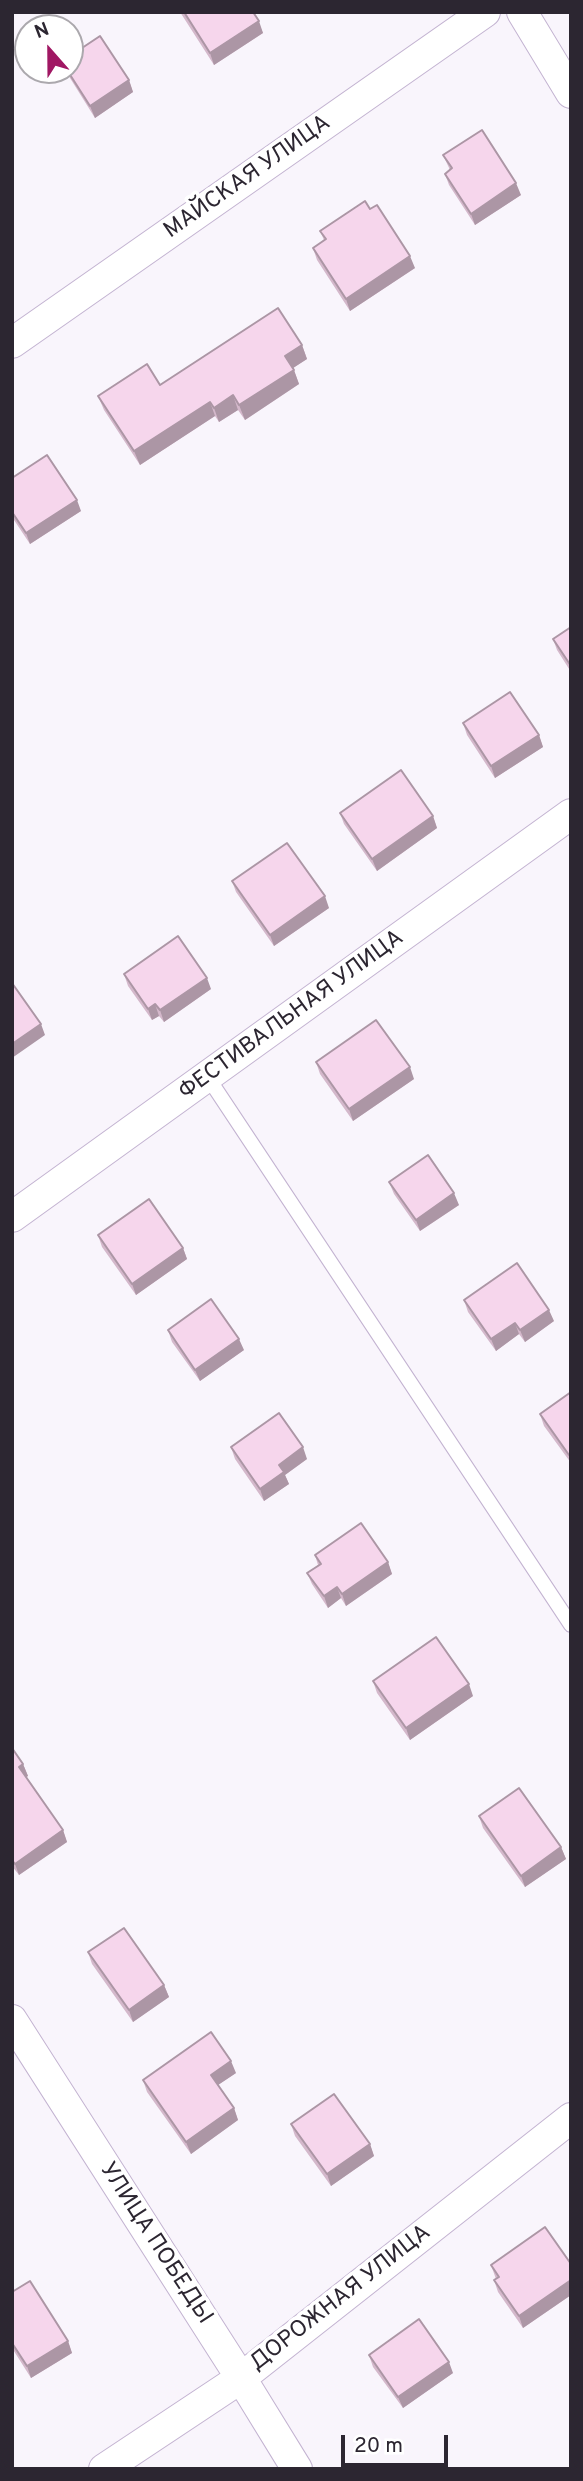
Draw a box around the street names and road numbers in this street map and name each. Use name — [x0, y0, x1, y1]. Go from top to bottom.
street label: МАЙСКАЯ УЛИЦА — [159, 110, 337, 246]
street label: ФЕСТИВАЛЬНАЯ УЛИЦА — [174, 925, 410, 1107]
street label: УЛИЦА ПОБЕДЫ — [92, 2158, 218, 2330]
street label: ДОРОЖНАЯ УЛИЦА — [245, 2220, 437, 2378]

